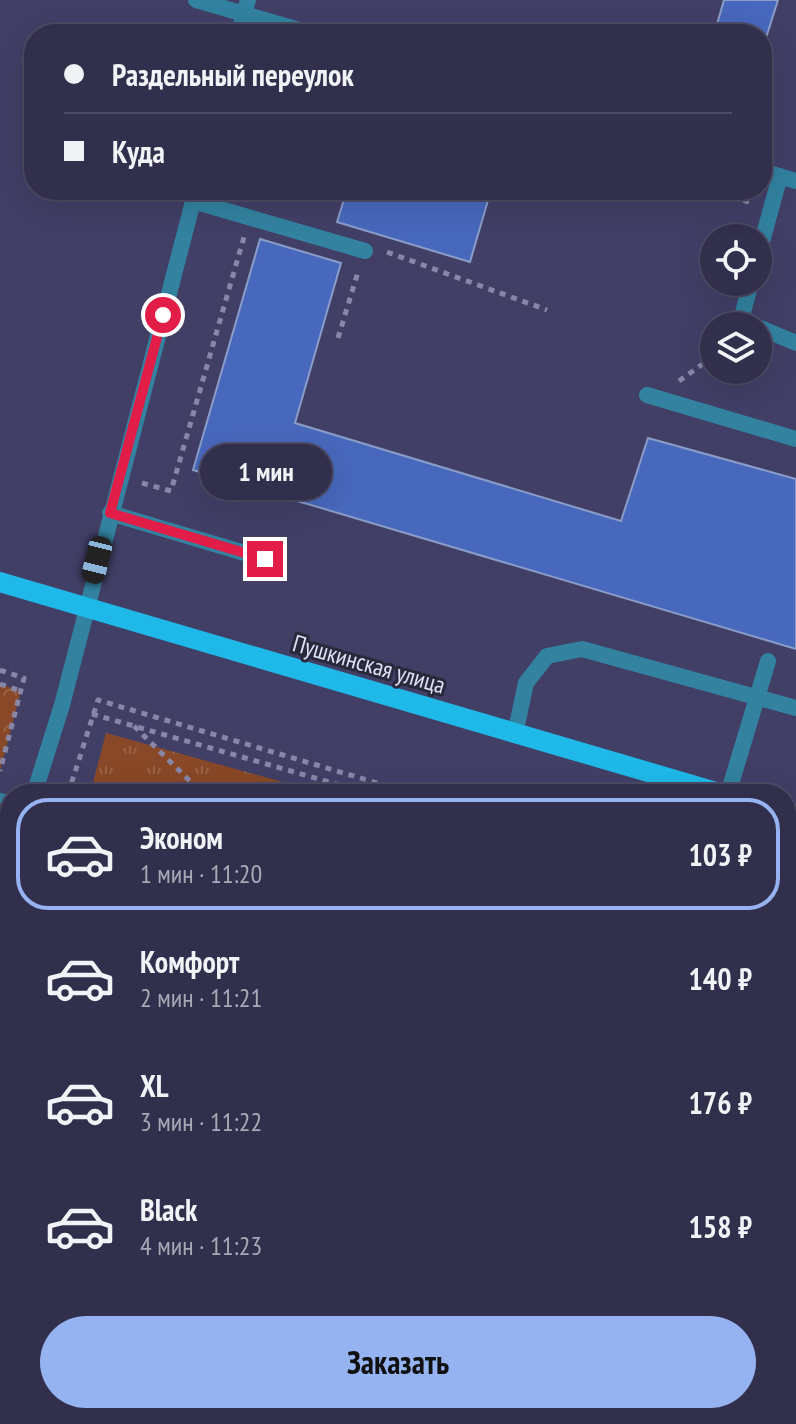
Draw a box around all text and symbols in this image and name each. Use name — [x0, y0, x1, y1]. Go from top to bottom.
text: Раздельный переулок — [112, 55, 354, 94]
text: Куда — [112, 132, 165, 171]
map controls — [700, 224, 772, 384]
button: locate — [700, 224, 772, 296]
route start — [145, 297, 181, 333]
button: layers — [700, 312, 772, 384]
callout: 1 мин — [199, 443, 331, 499]
text: 1 мин — [238, 455, 294, 488]
car — [80, 534, 114, 586]
route end — [247, 541, 283, 577]
street label: Пушкинская улица — [289, 627, 449, 701]
icon: car — [44, 818, 116, 890]
text: Эконом — [140, 818, 223, 857]
text: 103 ₽ — [688, 835, 752, 874]
text: 1 мин · 11:20 — [140, 857, 262, 890]
icon: car — [44, 942, 116, 1014]
text: Комфорт — [140, 942, 239, 981]
text: 140 ₽ — [688, 959, 752, 998]
text: 2 мин · 11:21 — [140, 981, 262, 1014]
icon: car — [44, 1066, 116, 1138]
text: XL — [140, 1066, 169, 1105]
text: 176 ₽ — [688, 1083, 752, 1122]
text: 3 мин · 11:22 — [140, 1105, 262, 1138]
icon: car — [44, 1190, 116, 1262]
text: Black — [140, 1190, 197, 1229]
text: 158 ₽ — [688, 1207, 752, 1246]
text: 4 мин · 11:23 — [140, 1229, 262, 1262]
button: Заказать — [40, 1316, 756, 1408]

